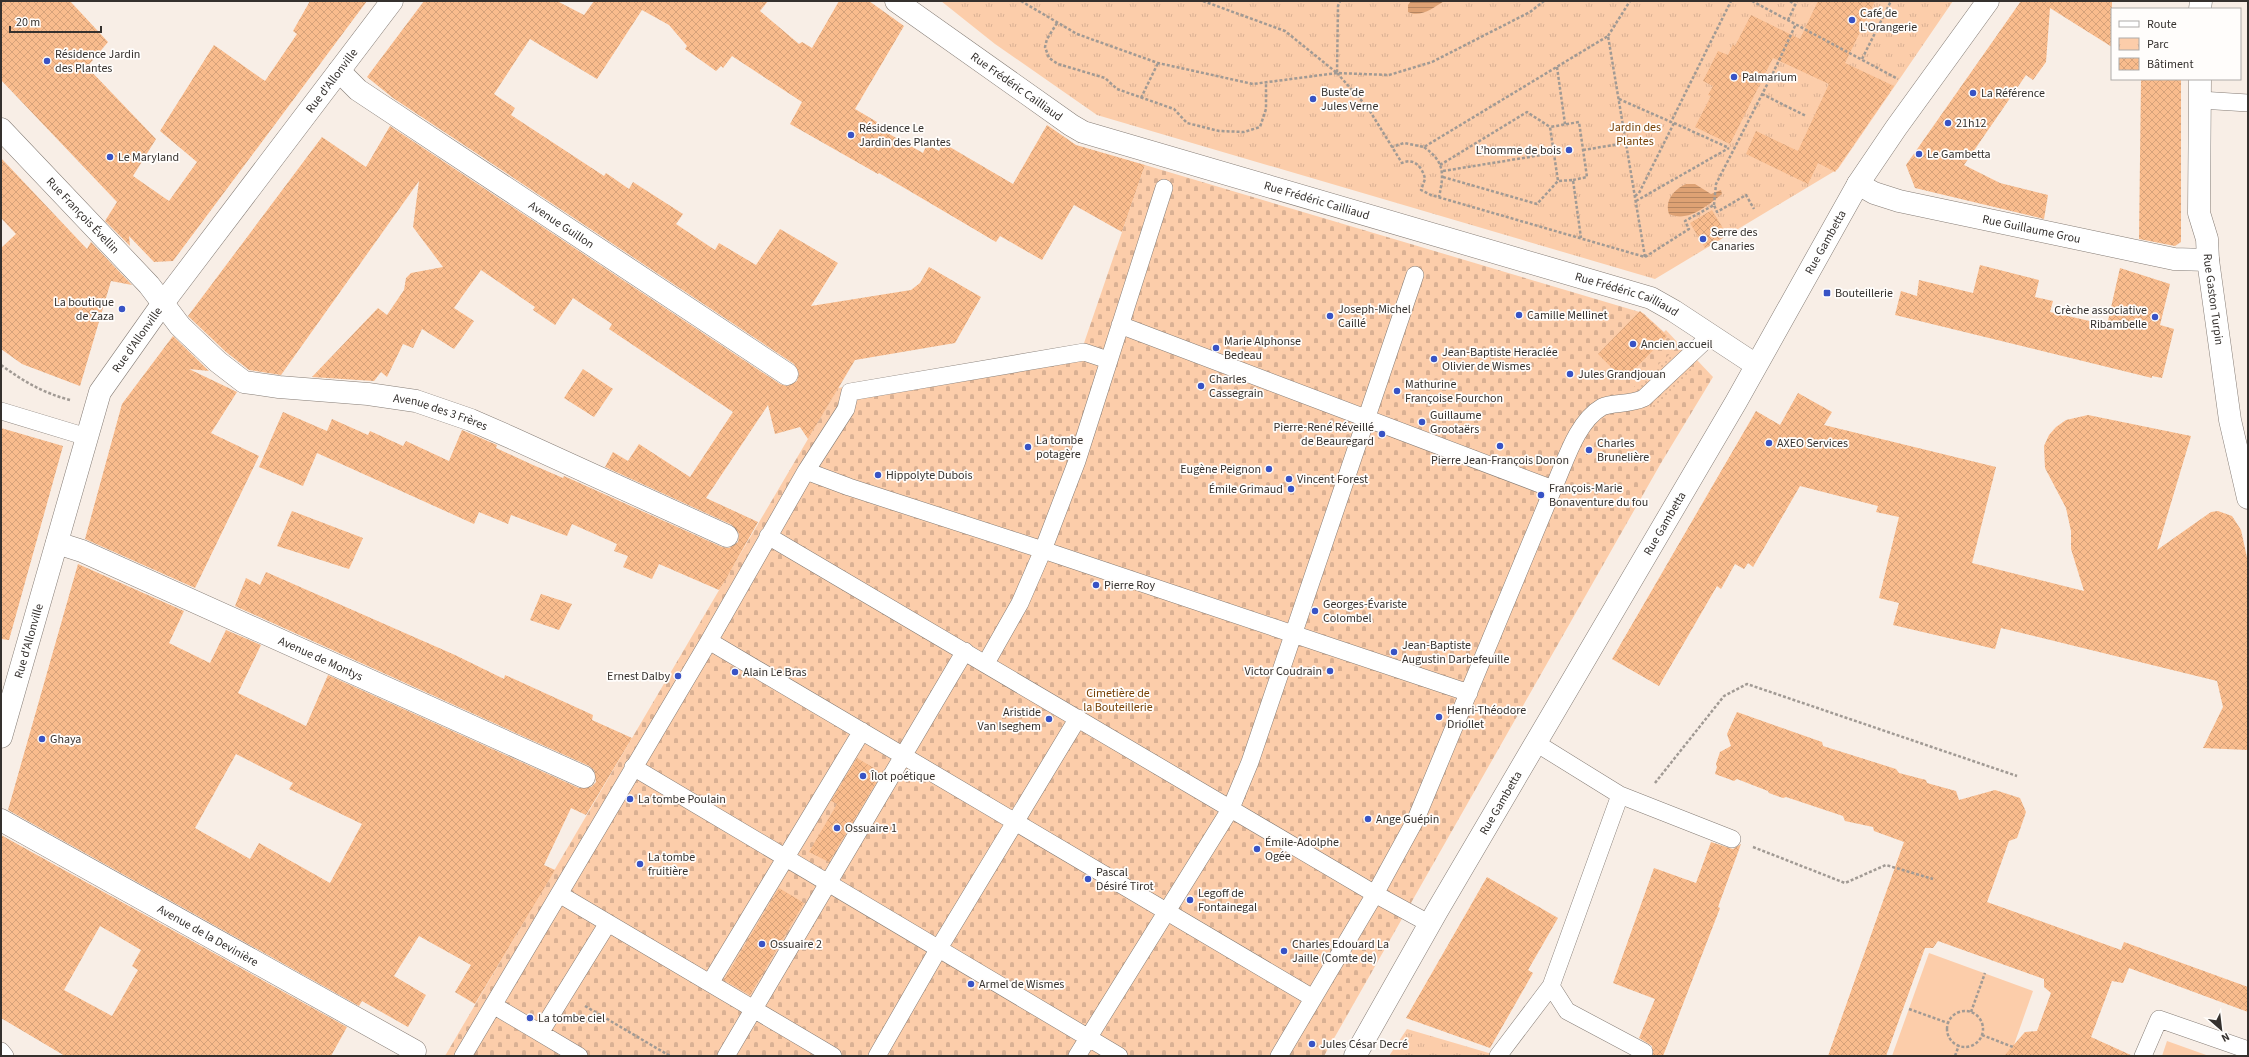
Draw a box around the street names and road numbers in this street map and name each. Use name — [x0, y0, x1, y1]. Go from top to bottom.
street label: Rue d'Allonville — [302, 45, 362, 117]
street label: Rue Frédéric Cailliaud — [967, 48, 1066, 125]
street label: Rue François Évellin — [42, 174, 123, 258]
street label: Rue Frédéric Cailliaud — [1262, 177, 1372, 224]
street label: Avenue Guillon — [525, 197, 597, 253]
street label: Rue Gambetta — [1801, 207, 1851, 278]
street label: Rue Guillaume Grou — [1981, 211, 2082, 248]
street label: Rue Gaston Turpin — [2199, 253, 2228, 346]
street label: Rue Frédéric Cailliaud — [1573, 268, 1682, 321]
street label: Rue d'Allonville — [108, 304, 167, 376]
street label: Avenue des 3 Frères — [392, 390, 490, 435]
street label: Rue Gambetta — [1640, 489, 1690, 559]
street label: Rue d'Allonville — [10, 602, 48, 680]
street label: Avenue de Montys — [276, 632, 365, 685]
street label: Rue Gambetta — [1476, 768, 1526, 838]
street label: Avenue de la Devinière — [154, 901, 261, 971]

